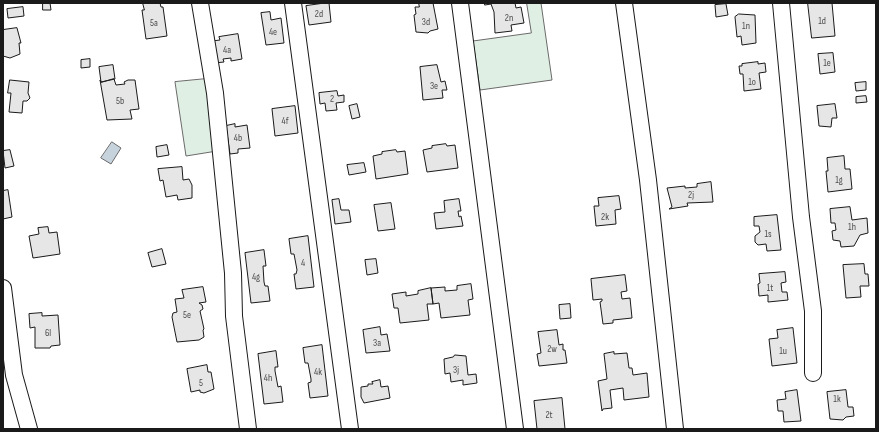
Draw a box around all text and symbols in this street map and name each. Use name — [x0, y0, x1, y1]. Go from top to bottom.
house number: 2d — [315, 8, 323, 20]
house number: 2n — [505, 12, 513, 24]
house number: 1d — [818, 15, 826, 27]
house number: 3d — [422, 16, 430, 28]
house number: 5a — [150, 17, 158, 29]
house number: 1n — [742, 20, 750, 32]
house number: 4e — [269, 26, 277, 38]
house number: 4a — [223, 44, 231, 56]
house number: 1e — [823, 57, 831, 69]
house number: 1o — [748, 76, 756, 88]
house number: 3e — [430, 80, 438, 92]
house number: 2 — [330, 93, 334, 105]
house number: 5b — [116, 95, 124, 107]
house number: 4f — [281, 115, 289, 127]
house number: 4b — [234, 132, 242, 144]
house number: 1g — [835, 174, 843, 186]
house number: 2j — [688, 189, 694, 201]
house number: 2k — [601, 211, 609, 223]
house number: 1h — [848, 221, 856, 233]
house number: 1s — [764, 228, 772, 240]
house number: 4 — [301, 257, 305, 269]
house number: 4g — [252, 271, 260, 283]
house number: 1t — [767, 282, 773, 294]
house number: 5e — [183, 309, 191, 321]
house number: 6l — [45, 327, 51, 339]
house number: 3a — [373, 337, 381, 349]
house number: 2w — [547, 343, 557, 355]
house number: 1u — [779, 345, 787, 357]
house number: 3j — [453, 364, 459, 376]
house number: 4k — [314, 366, 322, 378]
house number: 4h — [264, 372, 272, 384]
house number: 5 — [199, 377, 203, 389]
house number: 1k — [833, 393, 841, 405]
house number: 2t — [545, 409, 553, 421]

